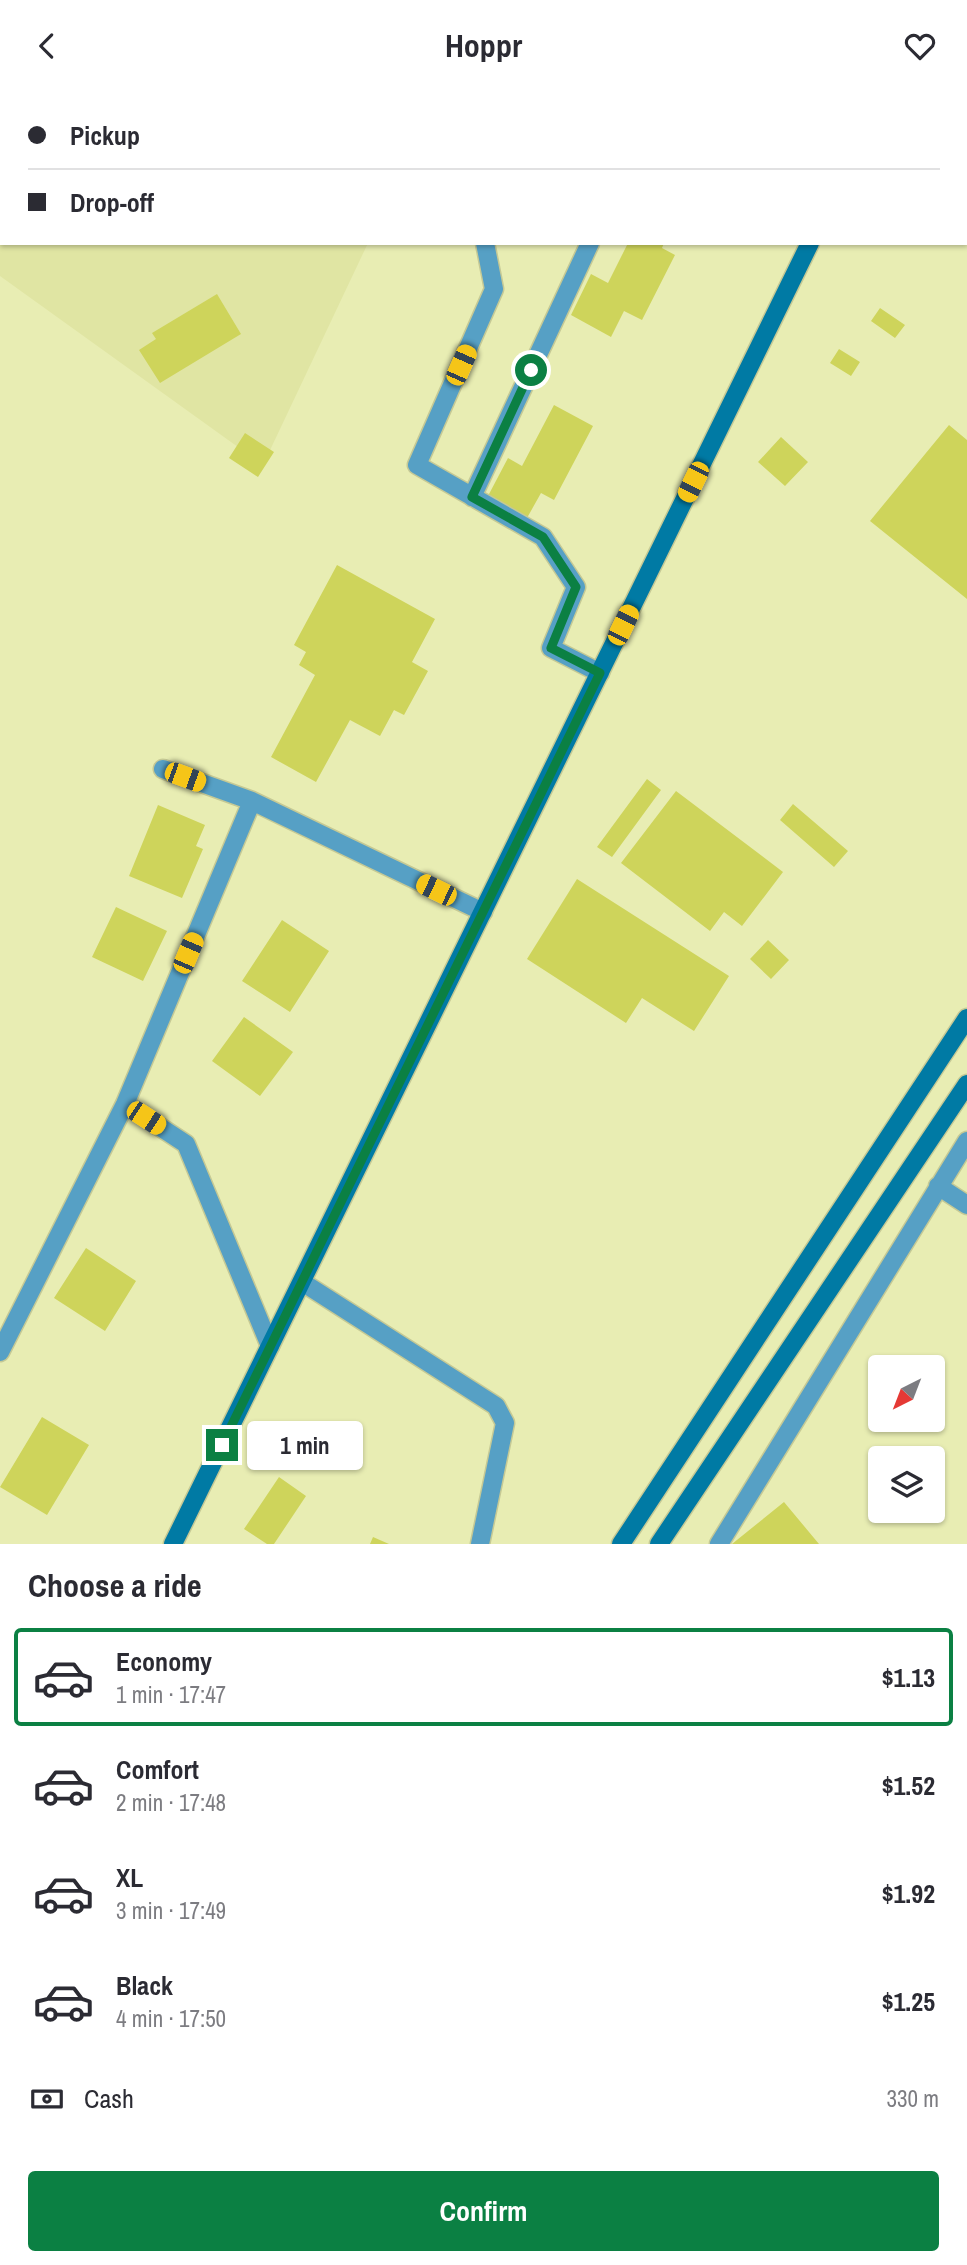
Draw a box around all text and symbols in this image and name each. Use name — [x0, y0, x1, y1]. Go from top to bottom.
text: Hoppr — [445, 24, 522, 67]
icon: back — [28, 27, 66, 65]
icon: heart — [901, 27, 939, 65]
text: Pickup — [70, 118, 140, 153]
text: Drop-off — [70, 185, 154, 220]
car — [443, 342, 480, 388]
route start — [515, 354, 547, 386]
car — [675, 459, 712, 505]
car — [605, 602, 642, 648]
car — [162, 760, 209, 794]
car — [413, 871, 460, 909]
car — [171, 930, 206, 976]
car — [123, 1098, 170, 1138]
north arrow — [868, 1355, 945, 1431]
map controls — [868, 1355, 945, 1523]
callout: 1 min — [246, 1421, 362, 1469]
route end — [206, 1429, 238, 1461]
text: 1 min — [280, 1430, 330, 1461]
button: layers — [868, 1446, 945, 1523]
text: Choose a ride — [28, 1564, 202, 1607]
text: Economy — [116, 1644, 212, 1679]
icon: car — [32, 1646, 95, 1709]
text: $1.13 — [882, 1660, 935, 1695]
text: 1 min · 17:47 — [116, 1679, 226, 1710]
text: Comfort — [116, 1752, 199, 1787]
icon: car — [32, 1754, 95, 1817]
text: $1.52 — [882, 1768, 935, 1803]
text: 2 min · 17:48 — [116, 1787, 226, 1818]
text: XL — [116, 1860, 143, 1895]
icon: car — [32, 1862, 95, 1925]
text: $1.92 — [882, 1876, 935, 1911]
text: 3 min · 17:49 — [116, 1895, 226, 1926]
text: Black — [116, 1968, 173, 2003]
icon: car — [32, 1970, 95, 2033]
text: $1.25 — [882, 1984, 935, 2019]
text: 4 min · 17:50 — [116, 2003, 226, 2034]
icon: cash — [28, 2080, 66, 2118]
text: Cash — [84, 2081, 134, 2116]
text: 330 m — [887, 2083, 939, 2114]
button: Confirm — [28, 2171, 939, 2251]

